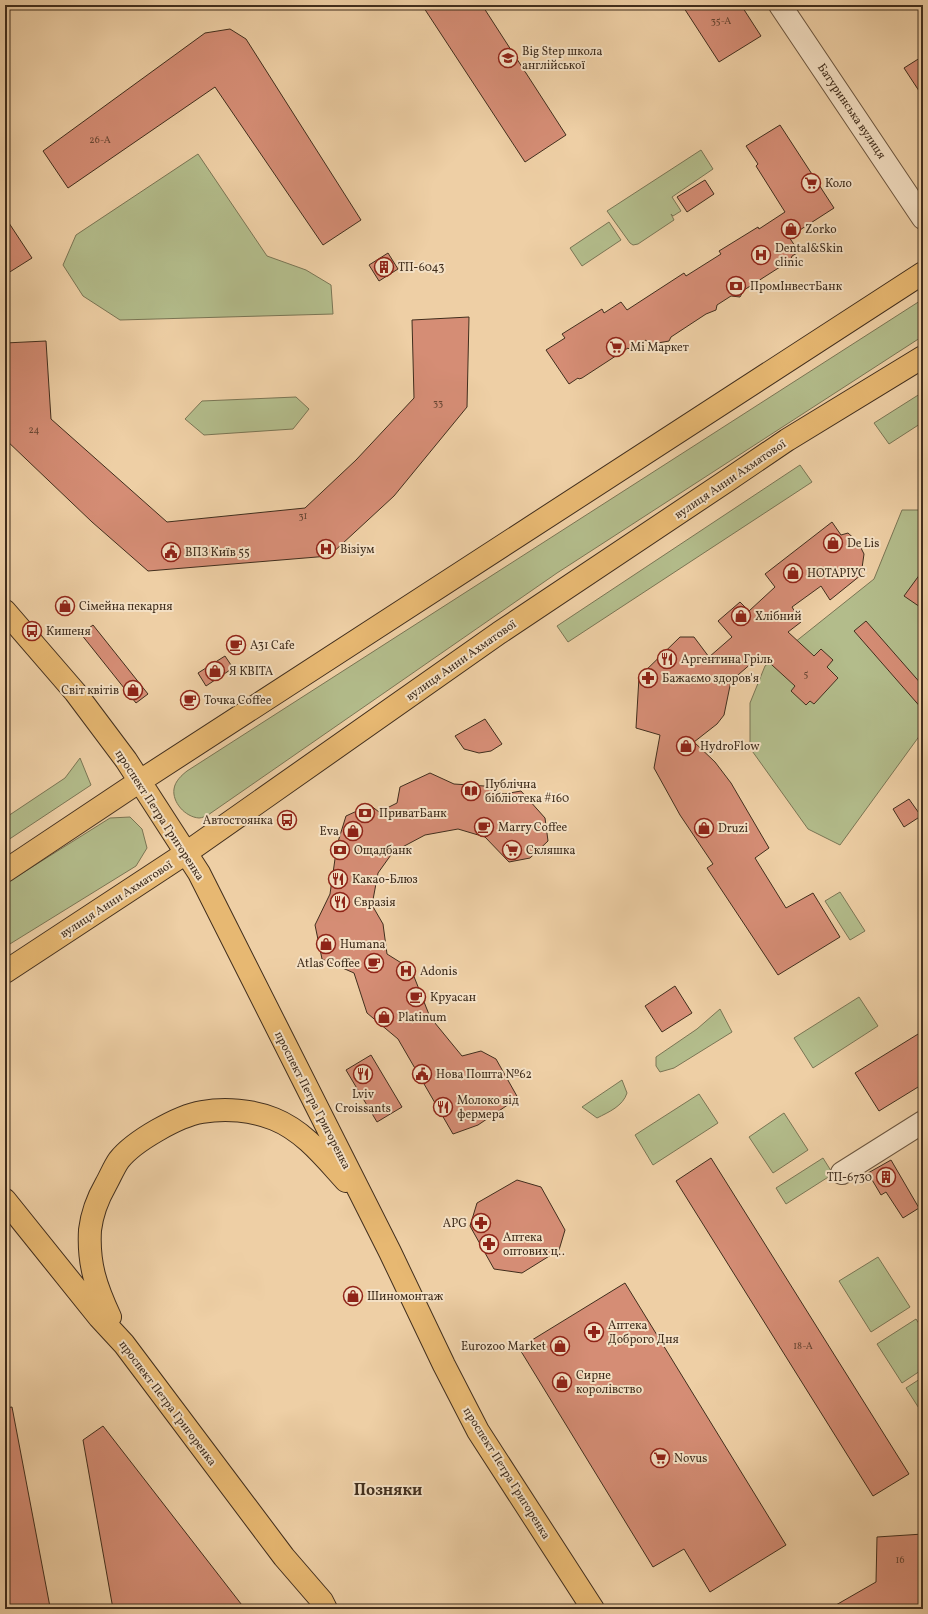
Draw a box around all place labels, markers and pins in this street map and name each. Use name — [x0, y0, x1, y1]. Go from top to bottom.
place label: Big Step школа англiйськоï — [522, 44, 602, 74]
school or university icon: Big Step школа англiйськоï — [497, 47, 519, 69]
supermarket icon: Коло — [800, 172, 822, 194]
place label: Коло — [825, 176, 852, 192]
shop icon: Zorko — [780, 218, 802, 240]
place label: Zorko — [805, 222, 837, 238]
place label: Dental&Skin clinic — [775, 241, 843, 271]
hospital icon: Dental&Skin clinic — [750, 244, 772, 266]
building icon: ТП-6043 — [373, 256, 395, 278]
place label: ТП-6043 — [398, 260, 444, 276]
bank icon: ПромІнвестБанк — [725, 275, 747, 297]
place label: ПромІнвестБанк — [750, 279, 843, 295]
supermarket icon: Мі Маркет — [605, 336, 627, 358]
place label: Мі Маркет — [630, 340, 689, 356]
shop icon: De Lis — [822, 532, 844, 554]
place label: De Lis — [847, 536, 879, 552]
hospital icon: Візіум — [315, 538, 337, 560]
public building icon: ВПЗ Київ 55 — [160, 541, 182, 563]
place label: Візіум — [340, 542, 374, 558]
place label: ВПЗ Київ 55 — [185, 545, 250, 561]
shop icon: НОТАРІУС — [782, 562, 804, 584]
place label: НОТАРІУС — [807, 566, 866, 582]
shop icon: Сімейна пекарня — [54, 595, 76, 617]
place label: Сімейна пекарня — [79, 599, 172, 615]
shop icon: Хлібний — [730, 605, 752, 627]
place label: Хлібний — [755, 609, 801, 625]
bus stop icon: Кишеня — [21, 620, 43, 642]
place label: Кишеня — [46, 624, 91, 640]
cafe icon: A31 Cafe — [225, 634, 247, 656]
place label: A31 Cafe — [250, 638, 295, 654]
restaurant icon: Аргентина Гріль — [656, 648, 678, 670]
place label: Аргентина Гріль — [681, 652, 773, 668]
shop icon: Я КВІТА — [204, 660, 226, 682]
place label: Я КВІТА — [229, 664, 274, 680]
pharmacy icon: Бажаємо здоров'я — [637, 667, 659, 689]
place label: Бажаємо здоров'я — [662, 671, 759, 687]
shop icon: Світ квітів — [122, 679, 144, 701]
place label: Світ квітів — [61, 683, 119, 699]
cafe icon: Точка Coffee — [179, 689, 201, 711]
place label: Точка Coffee — [204, 693, 272, 709]
shop icon: HydroFlow — [675, 735, 697, 757]
place label: HydroFlow — [700, 739, 760, 755]
place label: Публічна бібліотека #160 — [485, 777, 569, 807]
library icon: Публічна бібліотека #160 — [460, 780, 482, 802]
bank icon: ПриватБанк — [354, 802, 376, 824]
place label: ПриватБанк — [379, 806, 447, 822]
bus stop icon: Автостоянка — [276, 809, 298, 831]
place label: Автостоянка — [203, 813, 273, 829]
cafe icon: Marry Coffee — [473, 816, 495, 838]
shop icon: Druzi — [693, 817, 715, 839]
shop icon: Eva — [342, 820, 364, 842]
place label: Marry Coffee — [498, 820, 568, 836]
place label: Druzi — [718, 821, 749, 837]
place label: Eva — [319, 824, 339, 840]
bank icon: Ощадбанк — [329, 839, 351, 861]
supermarket icon: Скляшка — [501, 839, 523, 861]
place label: Ощадбанк — [354, 843, 413, 859]
place label: Скляшка — [526, 843, 575, 859]
restaurant icon: Какао-Блюз — [327, 868, 349, 890]
place label: Какао-Блюз — [352, 872, 418, 888]
restaurant icon: Євразія — [329, 891, 351, 913]
place label: Євразія — [354, 895, 395, 911]
shop icon: Humana — [315, 933, 337, 955]
place label: Humana — [340, 937, 386, 953]
cafe icon: Atlas Coffee — [363, 952, 385, 974]
place label: Atlas Coffee — [297, 956, 360, 972]
hospital icon: Adonis — [395, 960, 417, 982]
place label: Adonis — [420, 964, 457, 980]
cafe icon: Круасан — [405, 986, 427, 1008]
place label: Круасан — [430, 990, 476, 1006]
shop icon: Platinum — [373, 1006, 395, 1028]
place label: Platinum — [398, 1010, 447, 1026]
restaurant icon: Lviv Croissants — [352, 1063, 374, 1085]
public building icon: Нова Пошта №62 — [411, 1063, 433, 1085]
place label: Нова Пошта №62 — [436, 1067, 532, 1083]
place label: Lviv Croissants — [335, 1087, 391, 1117]
place label: Молоко від фермера — [457, 1093, 519, 1123]
restaurant icon: Молоко від фермера — [432, 1096, 454, 1118]
building icon: ТП-6730 — [875, 1166, 897, 1188]
place label: ТП-6730 — [827, 1170, 872, 1186]
pharmacy icon: APG — [470, 1212, 492, 1234]
place label: APG — [443, 1216, 467, 1232]
place label: Аптека оптових ц‥ — [503, 1230, 565, 1260]
pharmacy icon: Аптека оптових ц‥ — [478, 1233, 500, 1255]
shop icon: Шиномонтаж — [342, 1285, 364, 1307]
place label: Шиномонтаж — [367, 1289, 444, 1305]
place label: Аптека Доброго Дня — [608, 1318, 679, 1348]
pharmacy icon: Аптека Доброго Дня — [583, 1321, 605, 1343]
shop icon: Eurozoo Market — [549, 1335, 571, 1357]
place label: Eurozoo Market — [461, 1339, 546, 1355]
place label: Сирне королівство — [576, 1368, 642, 1398]
shop icon: Сирне королівство — [551, 1371, 573, 1393]
supermarket icon: Novus — [649, 1447, 671, 1469]
place label: Novus — [674, 1451, 707, 1467]

